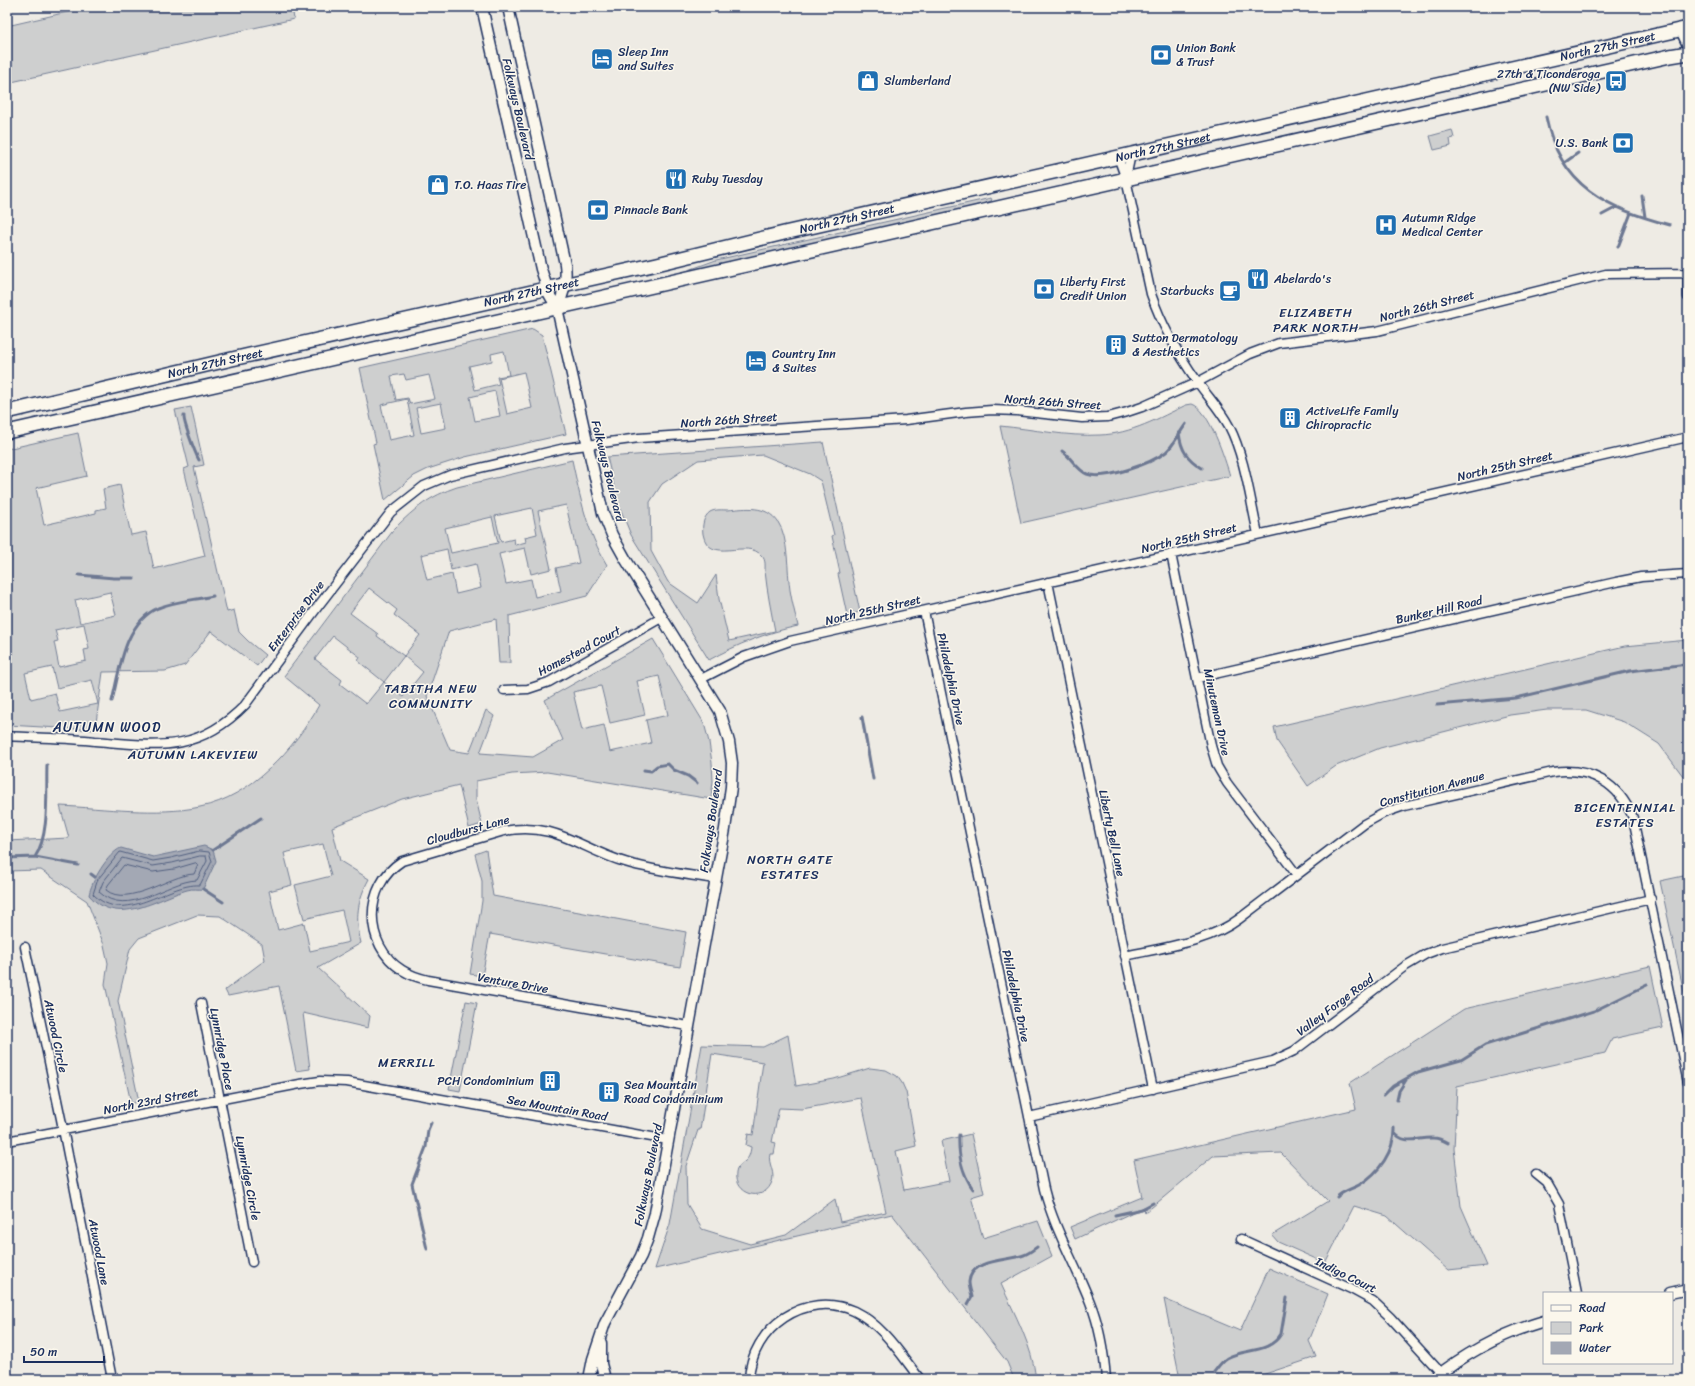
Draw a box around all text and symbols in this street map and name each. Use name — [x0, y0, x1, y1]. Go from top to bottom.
street label: North 27th Street — [1558, 25, 1658, 68]
place label: Union Bank & Trust — [1176, 37, 1237, 73]
place label: Sleep Inn and Suites — [618, 41, 674, 77]
bank icon: Union Bank & Trust — [1148, 42, 1174, 68]
hotel icon: Sleep Inn and Suites — [589, 46, 615, 72]
street label: Folkways Boulevard — [496, 56, 541, 163]
place label: 27th & Ticonderoga (NW Side) — [1497, 63, 1601, 99]
shop icon: Slumberland — [855, 68, 881, 94]
bus stop icon: 27th & Ticonderoga (NW Side) — [1603, 68, 1629, 94]
place label: Slumberland — [884, 70, 952, 92]
street label: North 27th Street — [1113, 126, 1213, 169]
bank icon: U.S. Bank — [1610, 130, 1636, 156]
place label: U.S. Bank — [1556, 132, 1609, 154]
restaurant icon: Ruby Tuesday — [663, 166, 689, 192]
place label: Ruby Tuesday — [692, 168, 763, 190]
shop icon: T.O. Haas Tire — [425, 172, 451, 198]
place label: T.O. Haas Tire — [454, 174, 526, 196]
bank icon: Pinnacle Bank — [585, 197, 611, 223]
street label: North 27th Street — [797, 197, 897, 240]
place label: Pinnacle Bank — [614, 199, 688, 221]
place label: Autumn Ridge Medical Center — [1401, 207, 1484, 243]
hospital icon: Autumn Ridge Medical Center — [1373, 212, 1399, 238]
restaurant icon: Abelardo's — [1245, 266, 1271, 292]
place label: Abelardo's — [1273, 268, 1332, 290]
street label: North 27th Street — [482, 271, 581, 313]
place label: Liberty First Credit Union — [1060, 271, 1127, 307]
bank icon: Liberty First Credit Union — [1031, 276, 1057, 302]
cafe icon: Starbucks — [1217, 278, 1243, 304]
place label: Starbucks — [1160, 280, 1214, 302]
street label: North 26th Street — [1377, 284, 1477, 328]
district label: ELIZABETH PARK NORTH — [1273, 301, 1359, 339]
place label: Sutton Dermatology & Aesthetics — [1132, 327, 1238, 363]
building icon: Sutton Dermatology & Aesthetics — [1103, 332, 1129, 358]
street label: North 27th Street — [165, 341, 265, 385]
place label: Country Inn & Suites — [772, 343, 836, 379]
hotel icon: Country Inn & Suites — [743, 348, 769, 374]
street label: North 26th Street — [1004, 388, 1102, 416]
place label: ActiveLife Family Chiropractic — [1305, 400, 1399, 436]
building icon: ActiveLife Family Chiropractic — [1277, 405, 1303, 431]
street label: North 26th Street — [680, 406, 778, 434]
street label: Folkways Boulevard — [585, 418, 631, 525]
street label: North 25th Street — [1455, 444, 1555, 488]
street label: North 25th Street — [1139, 516, 1239, 560]
street label: Enterprise Drive — [262, 575, 330, 657]
street label: North 25th Street — [823, 588, 923, 632]
street label: Bunker Hill Road — [1393, 589, 1485, 631]
street label: Homestead Court — [534, 619, 626, 682]
street label: Philadelphia Drive — [930, 631, 972, 727]
street label: Minuteman Drive — [1197, 666, 1237, 758]
district label: TABITHA NEW COMMUNITY — [384, 677, 478, 715]
district label: AUTUMN WOOD — [52, 715, 161, 740]
district label: AUTUMN LAKEVIEW — [127, 743, 258, 766]
street label: Constitution Avenue — [1377, 764, 1487, 814]
street label: Folkways Boulevard — [693, 767, 729, 874]
street label: Liberty Bell Lane — [1092, 788, 1132, 878]
district label: BICENTENNIAL ESTATES — [1574, 796, 1676, 834]
street label: Cloudburst Lane — [424, 808, 512, 852]
district label: NORTH GATE ESTATES — [747, 848, 833, 886]
street label: Philadelphia Drive — [995, 948, 1037, 1044]
street label: Venture Drive — [476, 966, 550, 1000]
street label: Valley Forge Road — [1291, 968, 1379, 1042]
street label: Atwood Circle — [37, 996, 74, 1075]
street label: Lynnridge Place — [203, 1006, 241, 1092]
district label: MERRILL — [378, 1051, 436, 1074]
building icon: PCH Condominium — [537, 1068, 563, 1094]
place label: PCH Condominium — [437, 1070, 534, 1092]
place label: Sea Mountain Road Condominium — [624, 1074, 723, 1110]
building icon: Sea Mountain Road Condominium — [596, 1079, 622, 1105]
street label: North 23rd Street — [101, 1081, 201, 1121]
street label: Sea Mountain Road — [505, 1088, 611, 1128]
street label: Folkways Boulevard — [627, 1121, 669, 1228]
street label: Lynnridge Circle — [229, 1134, 267, 1222]
street label: Atwood Lane — [82, 1216, 116, 1287]
street label: Indigo Court — [1311, 1250, 1381, 1299]
legend — [1543, 1292, 1673, 1364]
text: Road — [1579, 1297, 1606, 1319]
text: Park — [1579, 1317, 1604, 1339]
text: Water — [1579, 1337, 1612, 1359]
scale bar — [24, 1338, 104, 1364]
text: 50 m — [30, 1341, 57, 1363]

